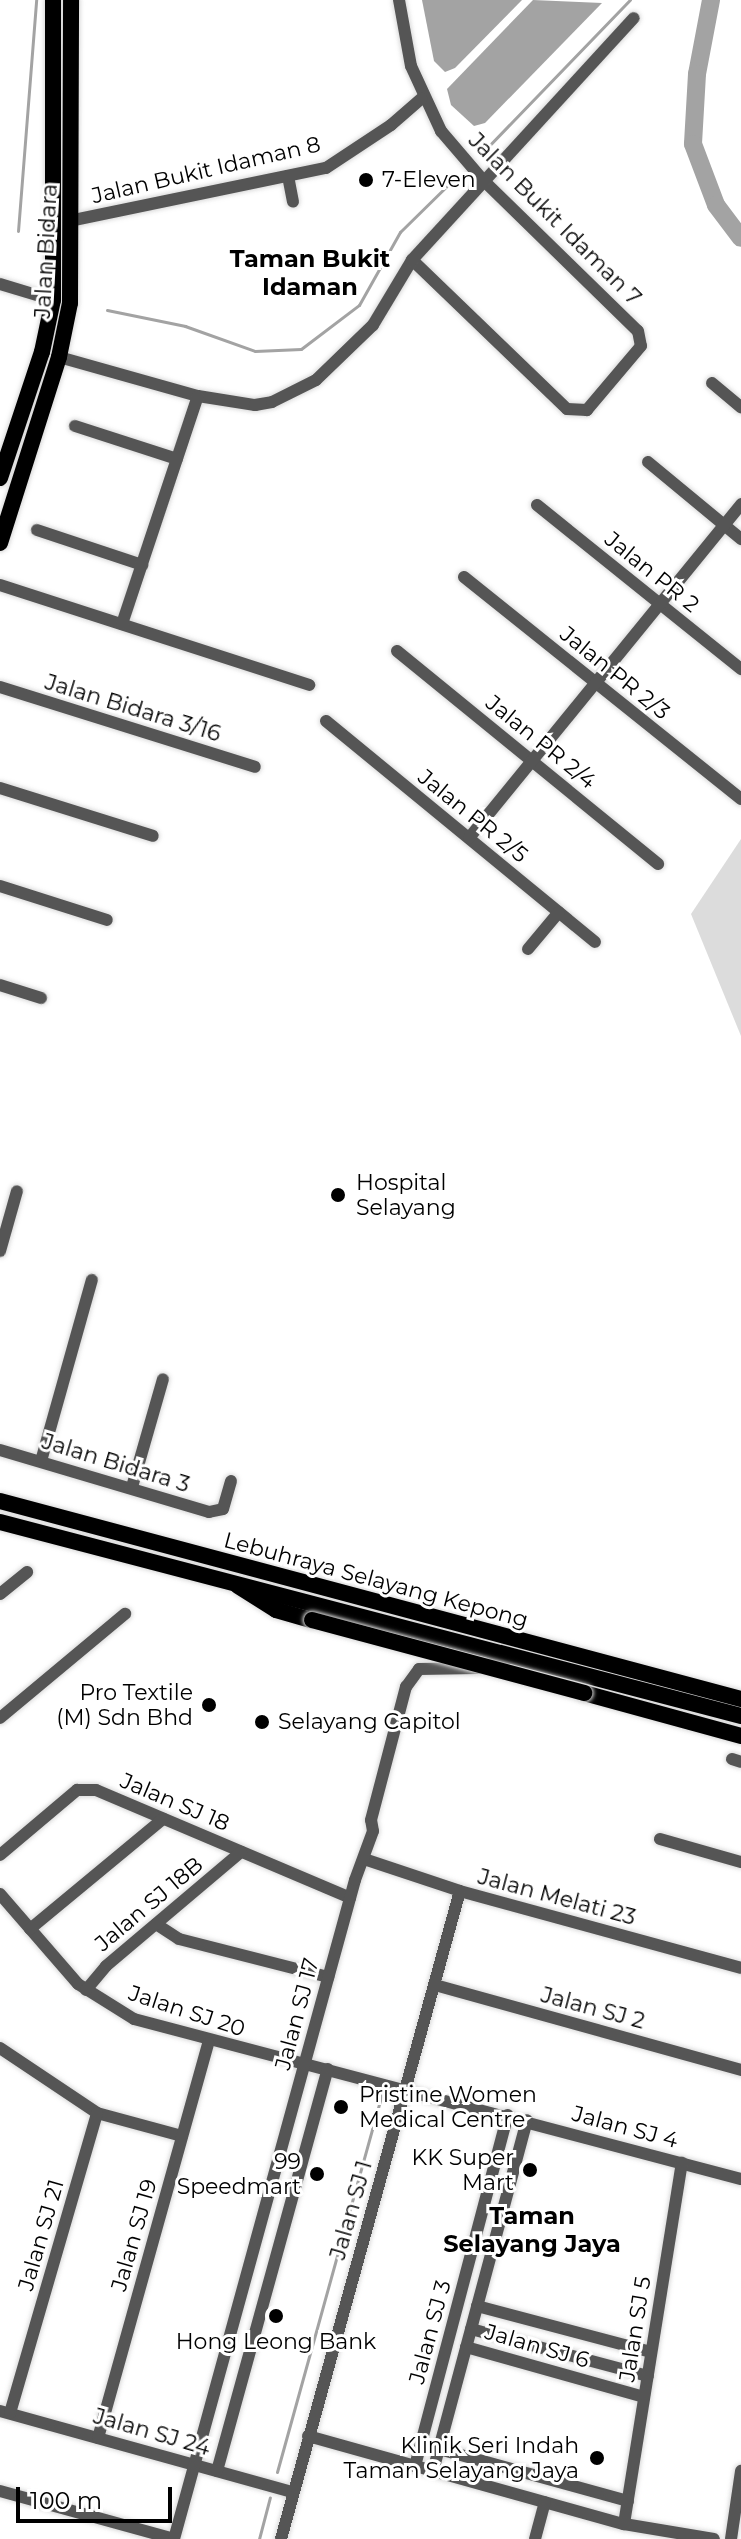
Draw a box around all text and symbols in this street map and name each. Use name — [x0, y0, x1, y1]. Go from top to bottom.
street label: Jalan Bukit Idaman 7 — [463, 127, 647, 311]
street label: Jalan Bukit Idaman 8 — [89, 131, 323, 209]
place label: 7-Eleven — [382, 167, 476, 193]
marker: 7-Eleven — [357, 171, 375, 189]
street label: Jalan Bidara — [29, 183, 63, 319]
district label: Taman Bukit Idaman — [230, 245, 390, 301]
street label: Jalan PR 2 — [600, 526, 704, 618]
street label: Jalan PR 2/3 — [555, 621, 675, 725]
street label: Jalan Bidara 3/16 — [42, 669, 224, 747]
street label: Jalan PR 2/4 — [481, 690, 601, 794]
street label: Jalan PR 2/5 — [413, 764, 533, 868]
place label: Hospital Selayang — [356, 1169, 456, 1220]
marker: Hospital Selayang — [327, 1184, 349, 1206]
street label: Jalan Bidara 3 — [39, 1428, 193, 1498]
street label: Lebuhraya Selayang Kepong — [221, 1527, 531, 1633]
place label: Pro Textile (M) Sdn Bhd — [56, 1679, 193, 1730]
marker: Pro Textile (M) Sdn Bhd — [200, 1696, 218, 1714]
place label: Selayang Capitol — [278, 1709, 461, 1735]
marker: Selayang Capitol — [253, 1713, 271, 1731]
street label: Jalan SJ 18 — [117, 1767, 233, 1837]
street label: Jalan SJ 18B — [90, 1851, 208, 1957]
street label: Jalan Melati 23 — [475, 1863, 639, 1931]
street label: Jalan SJ 17 — [269, 1955, 325, 2073]
street label: Jalan SJ 20 — [125, 1980, 249, 2042]
street label: Jalan SJ 2 — [538, 1981, 648, 2035]
place label: Pristine Women Medical Centre — [359, 2081, 537, 2132]
marker: Pristine Women Medical Centre — [330, 2096, 352, 2118]
street label: Jalan SJ 4 — [569, 2100, 681, 2154]
place label: KK Super Mart — [412, 2144, 514, 2196]
place label: 99 Speedmart — [177, 2148, 301, 2200]
street label: Jalan SJ 1 — [324, 2157, 378, 2263]
marker: KK Super Mart — [521, 2161, 539, 2179]
marker: 99 Speedmart — [308, 2165, 326, 2183]
street label: Jalan SJ 21 — [13, 2176, 69, 2294]
street label: Jalan SJ 19 — [105, 2176, 163, 2294]
district label: Taman Selayang Jaya — [443, 2202, 621, 2258]
street label: Jalan SJ 5 — [614, 2274, 656, 2384]
street label: Jalan SJ 3 — [403, 2277, 457, 2387]
marker: Hong Leong Bank — [267, 2307, 285, 2325]
street label: Jalan SJ 6 — [482, 2319, 592, 2373]
place label: Hong Leong Bank — [176, 2329, 376, 2355]
street label: Jalan SJ 24 — [90, 2403, 214, 2461]
place label: Klinik Seri Indah Taman Selayang Jaya — [344, 2432, 579, 2484]
marker: Klinik Seri Indah Taman Selayang Jaya — [586, 2447, 608, 2469]
scale bar — [20, 2471, 176, 2521]
text: 100 m — [30, 2486, 102, 2515]

